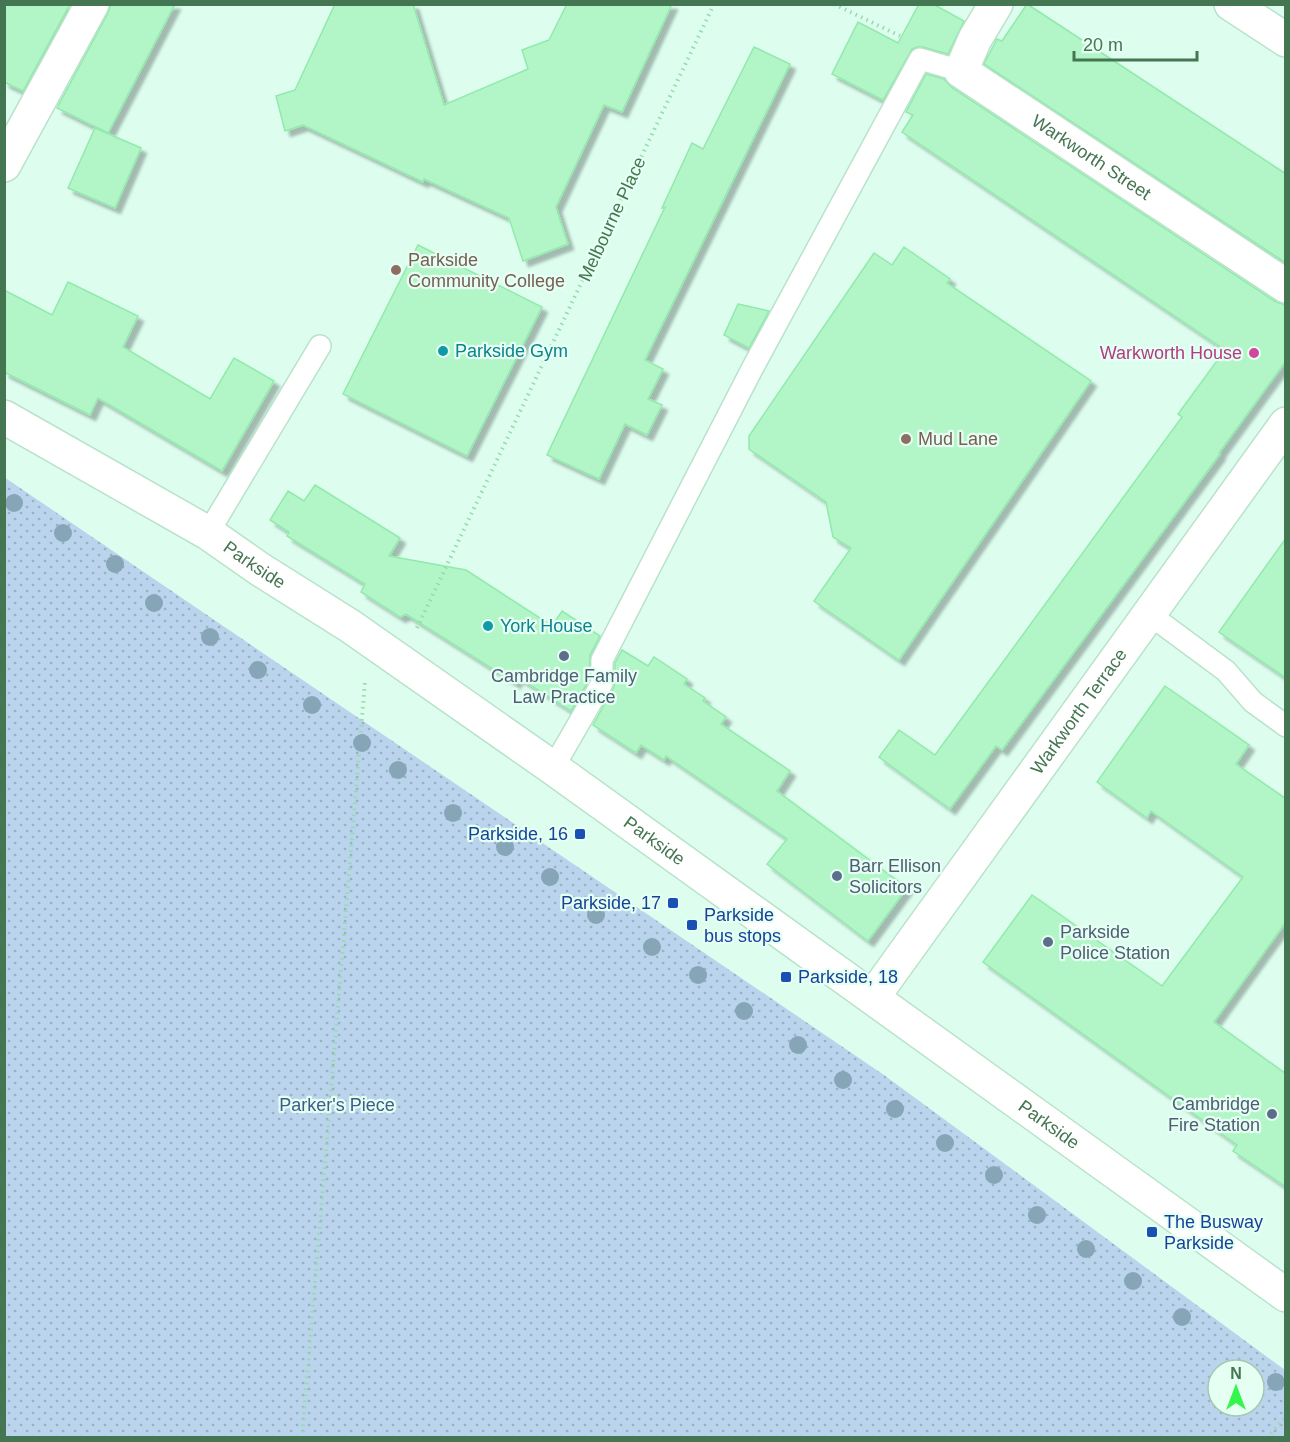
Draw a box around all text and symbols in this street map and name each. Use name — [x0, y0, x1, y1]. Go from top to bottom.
scale bar — [1074, 24, 1197, 62]
text: 20 m — [1083, 35, 1123, 55]
street label: Warkworth Street — [1028, 111, 1155, 204]
street label: Melbourne Place — [574, 154, 650, 284]
place label: Parkside Community College — [408, 250, 565, 291]
marker: Parkside Community College — [389, 263, 403, 277]
place label: Parkside Gym — [455, 341, 568, 361]
place label: Warkworth House — [1100, 343, 1242, 363]
marker: Parkside Gym — [436, 344, 450, 358]
marker: Warkworth House — [1247, 346, 1261, 360]
place label: Mud Lane — [918, 429, 998, 449]
marker: Mud Lane — [899, 432, 913, 446]
street label: Parkside — [220, 537, 289, 593]
place label: York House — [500, 616, 592, 636]
marker: York House — [481, 619, 495, 633]
street label: Warkworth Terrace — [1027, 645, 1131, 778]
marker: Cambridge Family Law Practice — [557, 649, 571, 663]
place label: Cambridge Family Law Practice — [491, 666, 637, 707]
street label: Parkside — [620, 812, 689, 869]
place label: Parkside, 16 — [468, 824, 568, 844]
marker: Parkside, 16 — [573, 827, 587, 841]
place label: Barr Ellison Solicitors — [849, 856, 941, 897]
marker: Barr Ellison Solicitors — [830, 869, 844, 883]
place label: Parkside, 17 — [561, 893, 661, 913]
marker: Parkside, 17 — [666, 896, 680, 910]
place label: Parkside bus stops — [704, 905, 781, 946]
marker: Parkside bus stops — [685, 918, 699, 932]
place label: Parkside Police Station — [1060, 922, 1170, 963]
marker: Parkside Police Station — [1041, 935, 1055, 949]
place label: Parkside, 18 — [798, 967, 898, 987]
marker: Parkside, 18 — [779, 970, 793, 984]
place label: Cambridge Fire Station — [1168, 1094, 1260, 1135]
park label: Parker's Piece — [279, 1095, 395, 1115]
street label: Parkside — [1015, 1096, 1083, 1153]
marker: Cambridge Fire Station — [1265, 1107, 1279, 1121]
place label: The Busway Parkside — [1164, 1212, 1263, 1253]
marker: The Busway Parkside — [1145, 1225, 1159, 1239]
north arrow — [1206, 1358, 1266, 1418]
text: N — [1230, 1365, 1242, 1382]

